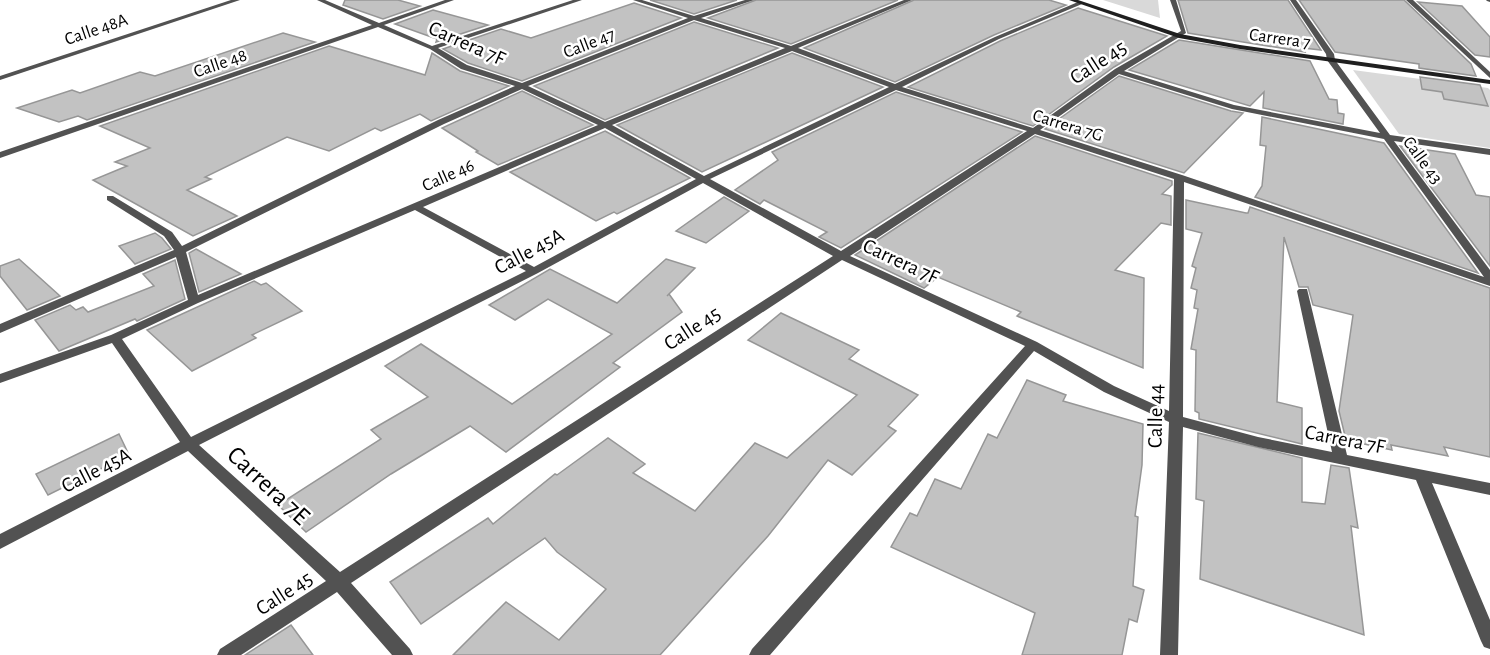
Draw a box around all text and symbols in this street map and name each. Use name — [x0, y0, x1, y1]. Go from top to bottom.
street label: Calle 48A — [62, 11, 131, 49]
street label: Carrera 7F — [425, 17, 509, 70]
street label: Calle 47 — [561, 26, 618, 62]
street label: Carrera 7 — [1248, 26, 1312, 52]
street label: Calle 45 — [1066, 36, 1130, 88]
street label: Calle 48 — [191, 46, 249, 81]
street label: Carrera 7G — [1030, 107, 1105, 145]
street label: Calle 43 — [1399, 133, 1445, 188]
street label: Calle 46 — [420, 157, 477, 195]
street label: Calle 45A — [491, 225, 567, 278]
street label: Carrera 7F — [860, 235, 943, 289]
street label: Calle 45 — [660, 302, 724, 354]
street label: Calle 44 — [1144, 384, 1167, 448]
street label: Carrera 7F — [1303, 421, 1388, 458]
street label: Carrera 7E — [222, 441, 314, 530]
street label: Calle 45A — [58, 444, 134, 497]
street label: Calle 45 — [252, 567, 316, 619]

